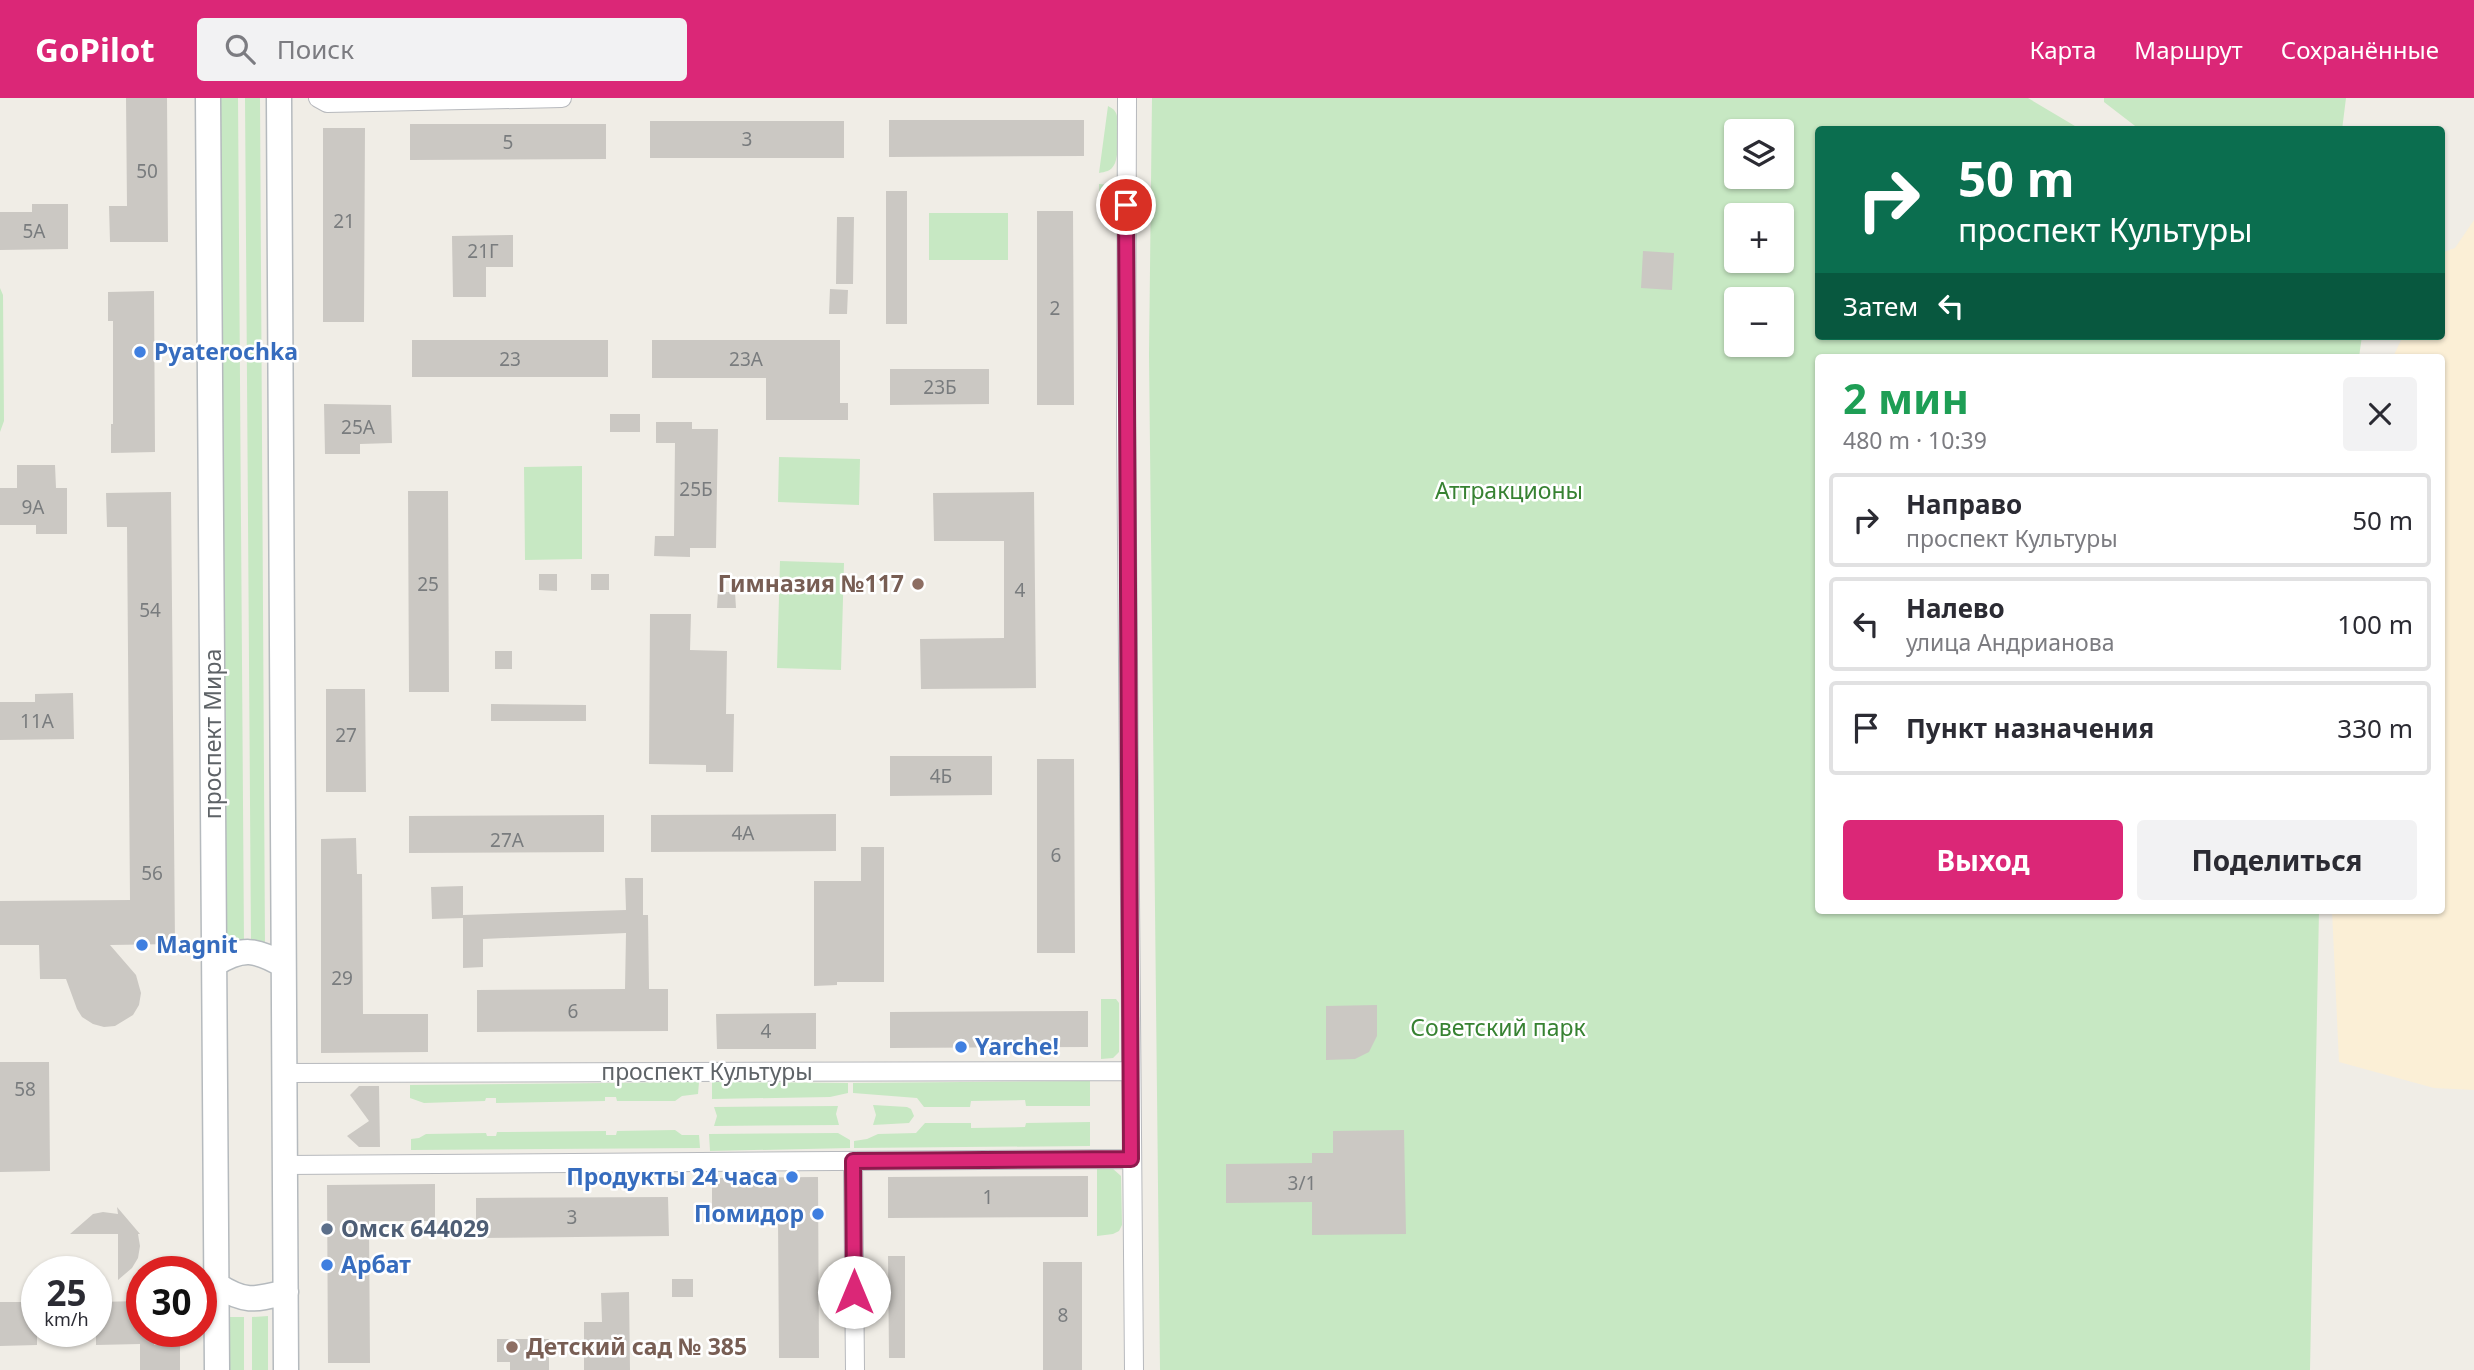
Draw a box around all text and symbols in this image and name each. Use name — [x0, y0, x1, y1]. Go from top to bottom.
search box — [197, 18, 687, 81]
text: GoPilot — [35, 27, 155, 72]
icon: search — [221, 30, 259, 68]
text: Поиск — [277, 31, 354, 67]
text: Карта — [2029, 33, 2096, 66]
text: Маршрут — [2134, 33, 2243, 66]
text: Сохранённые — [2281, 33, 2439, 66]
map controls — [1724, 119, 1794, 357]
button: layers — [1724, 119, 1794, 189]
house number: 3 — [742, 126, 752, 152]
house number: 5 — [503, 129, 513, 155]
text: 50 m — [1958, 145, 2075, 211]
icon: right — [1843, 154, 1934, 245]
house number: 50 — [136, 158, 158, 184]
pin — [1096, 175, 1156, 235]
icon: arrive — [1107, 186, 1145, 224]
button: + — [1724, 203, 1794, 273]
house number: 21 — [333, 208, 355, 234]
text: проспект Культуры — [1958, 208, 2252, 251]
house number: 5А — [23, 218, 46, 244]
house number: 21Г — [467, 238, 499, 264]
button: − — [1724, 287, 1794, 357]
icon: left — [1932, 287, 1970, 325]
text: Затем — [1843, 288, 1918, 324]
house number: 2 — [1050, 295, 1060, 321]
place label: Pyaterochka — [154, 335, 298, 367]
marker: Pyaterochka — [132, 344, 148, 360]
house number: 23 — [499, 346, 521, 372]
house number: 23А — [729, 346, 764, 372]
text: 2 мин — [1843, 369, 1969, 426]
house number: 23Б — [923, 374, 957, 400]
button: close — [2343, 377, 2417, 451]
house number: 25А — [341, 414, 376, 440]
text: 480 m · 10:39 — [1843, 424, 1987, 456]
park label: Аттракционы — [1435, 474, 1583, 506]
house number: 25Б — [679, 476, 713, 502]
text: Направо — [1906, 486, 2022, 522]
house number: 9А — [22, 494, 45, 520]
icon: right — [1847, 501, 1885, 539]
text: 50 m — [2352, 502, 2413, 538]
text: проспект Культуры — [1906, 522, 2118, 554]
place label: Гимназия №117 — [718, 567, 904, 599]
house number: 25 — [417, 571, 439, 597]
marker: Гимназия №117 — [910, 576, 926, 592]
house number: 4 — [1015, 577, 1026, 603]
text: Налево — [1906, 590, 2005, 626]
house number: 54 — [139, 597, 161, 623]
icon: left — [1847, 605, 1885, 643]
text: 100 m — [2337, 606, 2413, 642]
text: улица Андрианова — [1906, 626, 2115, 658]
street label: проспект Мира — [196, 649, 228, 819]
house number: 11А — [20, 708, 55, 734]
icon: arrive — [1847, 709, 1885, 747]
text: Пункт назначения — [1906, 710, 2154, 746]
text: 330 m — [2337, 710, 2413, 746]
house number: 27 — [335, 722, 357, 748]
house number: 4Б — [930, 763, 952, 789]
house number: 4А — [732, 820, 755, 846]
button: Выход — [1843, 820, 2123, 900]
button: Поделиться — [2137, 820, 2417, 900]
house number: 27А — [490, 827, 525, 853]
house number: 6 — [1051, 842, 1061, 868]
house number: 56 — [141, 860, 163, 886]
place label: Magnit — [156, 928, 238, 960]
marker: Magnit — [134, 937, 150, 953]
house number: 29 — [331, 965, 353, 991]
house number: 6 — [568, 998, 578, 1024]
park label: Советский парк — [1410, 1011, 1586, 1043]
house number: 4 — [761, 1018, 772, 1044]
place label: Yarche! — [975, 1030, 1059, 1062]
marker: Yarche! — [953, 1039, 969, 1055]
street label: проспект Культуры — [601, 1055, 813, 1087]
house number: 58 — [14, 1076, 36, 1102]
place label: Продукты 24 часа — [566, 1160, 778, 1192]
marker: Продукты 24 часа — [784, 1169, 800, 1185]
house number: 3/1 — [1288, 1170, 1316, 1196]
house number: 1 — [983, 1184, 993, 1210]
place label: Помидор — [694, 1197, 804, 1229]
house number: 3 — [567, 1204, 577, 1230]
marker: Помидор — [810, 1206, 826, 1222]
place label: Омск 644029 — [341, 1212, 489, 1244]
marker: Омск 644029 — [319, 1221, 335, 1237]
place label: Арбат — [341, 1248, 411, 1280]
position arrow — [817, 1255, 891, 1329]
speed limit sign: 30 — [126, 1256, 217, 1347]
marker: Арбат — [319, 1257, 335, 1273]
text: 25 — [46, 1269, 87, 1316]
house number: 8 — [1058, 1302, 1068, 1328]
text: km/h — [44, 1307, 89, 1331]
place label: Детский сад № 385 — [526, 1330, 747, 1362]
marker: Детский сад № 385 — [504, 1339, 520, 1355]

